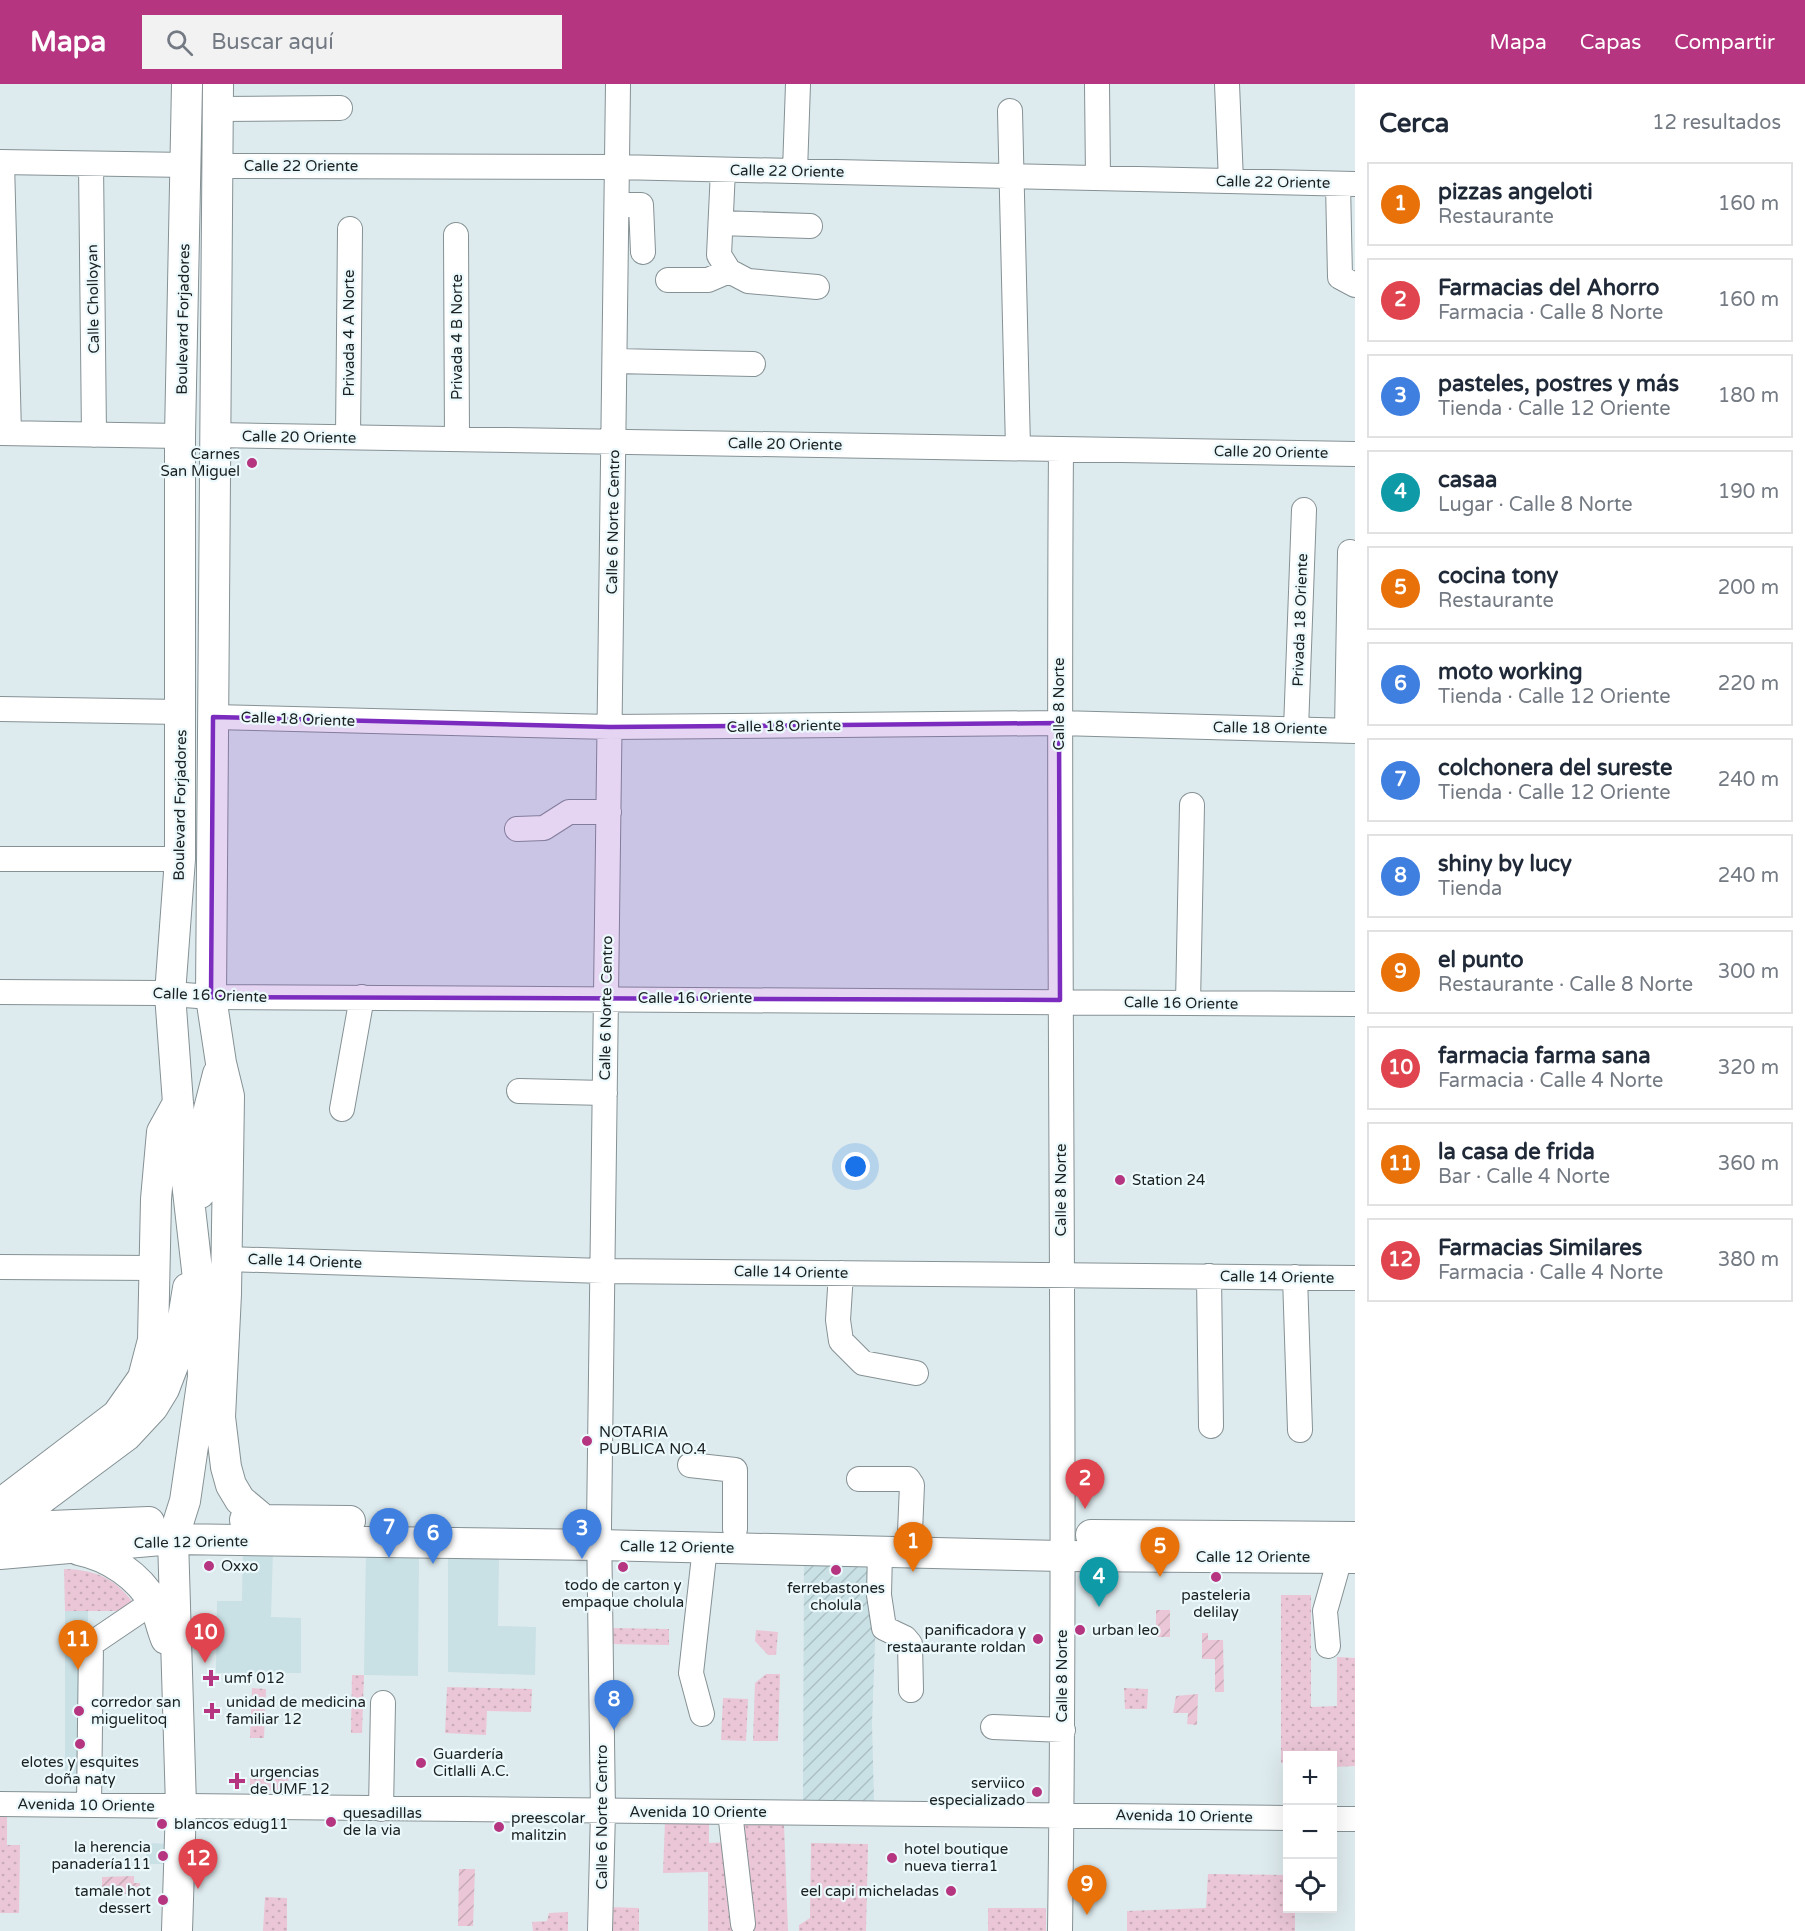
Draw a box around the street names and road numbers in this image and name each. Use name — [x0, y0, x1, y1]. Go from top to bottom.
street label: Calle 22 Oriente — [244, 157, 358, 175]
street label: Calle 22 Oriente — [730, 161, 844, 181]
street label: Calle 22 Oriente — [1216, 172, 1330, 192]
street label: Boulevard Forjadores — [173, 243, 193, 395]
street label: Calle Cholloyan — [83, 244, 103, 354]
street label: Privada 4 A Norte — [340, 270, 358, 396]
street label: Privada 4 B Norte — [448, 274, 466, 400]
street label: Calle 20 Oriente — [242, 427, 356, 447]
street label: Calle 20 Oriente — [728, 434, 842, 454]
street label: Calle 20 Oriente — [1214, 442, 1328, 462]
street label: Calle 6 Norte Centro — [603, 449, 623, 595]
street label: Privada 18 Oriente — [1289, 553, 1311, 687]
street label: Calle 8 Norte — [1050, 658, 1068, 750]
street label: Calle 18 Oriente — [240, 708, 356, 730]
street label: Calle 18 Oriente — [727, 716, 841, 736]
street label: Calle 18 Oriente — [1213, 718, 1327, 738]
street label: Boulevard Forjadores — [170, 729, 190, 881]
street label: Calle 6 Norte Centro — [596, 935, 616, 1081]
street label: Calle 16 Oriente — [152, 984, 268, 1006]
street label: Calle 16 Oriente — [638, 989, 752, 1007]
street label: Calle 16 Oriente — [1124, 993, 1238, 1013]
street label: Calle 8 Norte — [1052, 1144, 1070, 1236]
street label: Calle 14 Oriente — [247, 1250, 363, 1272]
street label: Calle 14 Oriente — [734, 1262, 848, 1282]
street label: Calle 14 Oriente — [1220, 1267, 1334, 1287]
street label: Calle 12 Oriente — [134, 1532, 248, 1552]
street label: Calle 12 Oriente — [620, 1537, 734, 1557]
street label: Calle 12 Oriente — [1196, 1548, 1310, 1566]
street label: Calle 8 Norte — [1053, 1630, 1071, 1722]
street label: Calle 6 Norte Centro — [593, 1745, 611, 1889]
street label: Avenida 10 Oriente — [17, 1795, 155, 1815]
street label: Avenida 10 Oriente — [629, 1803, 767, 1821]
street label: Avenida 10 Oriente — [1115, 1806, 1253, 1826]

